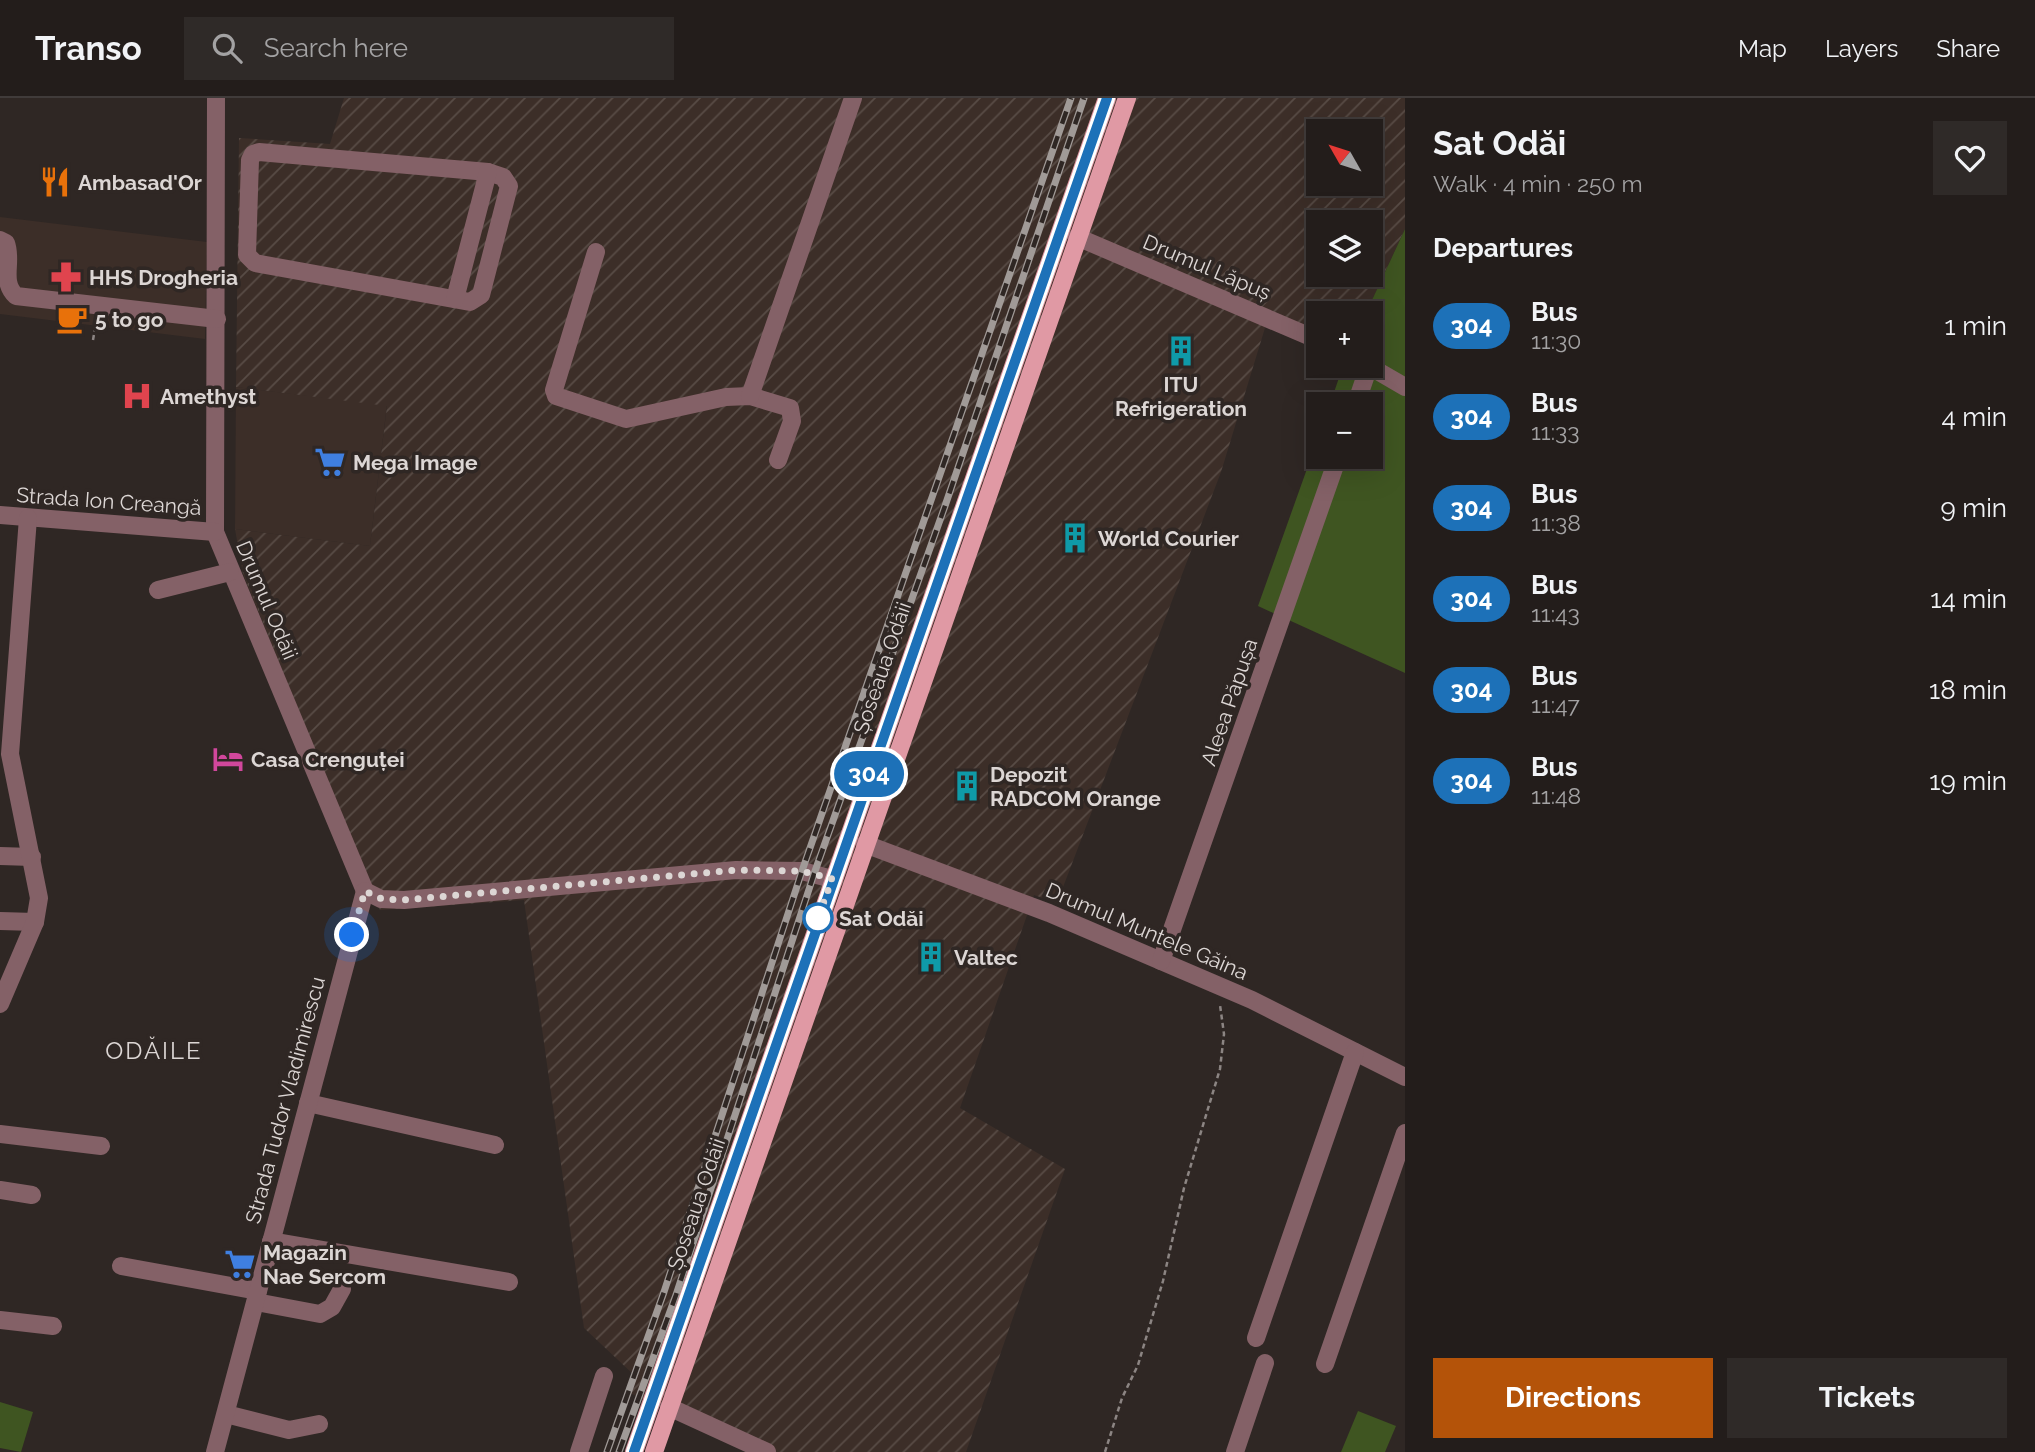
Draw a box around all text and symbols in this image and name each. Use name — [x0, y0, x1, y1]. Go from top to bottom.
search box — [184, 17, 674, 80]
text: Transo — [35, 29, 142, 68]
icon: search — [208, 29, 246, 67]
text: Search here — [264, 33, 408, 63]
text: Map — [1738, 34, 1787, 63]
text: Layers — [1825, 34, 1898, 63]
text: Share — [1936, 34, 2000, 63]
north arrow — [1306, 119, 1382, 196]
map controls — [1306, 119, 1383, 469]
button: heart — [1933, 121, 2007, 195]
text: Sat Odăi — [1433, 124, 1566, 163]
restaurant icon: Ambasad'Or — [38, 165, 72, 199]
place label: Ambasad'Or — [78, 170, 202, 195]
text: Walk · 4 min · 250 m — [1433, 170, 1643, 197]
button: layers — [1306, 210, 1383, 287]
street label: Drumul Lăpuș — [1139, 229, 1275, 305]
text: Departures — [1433, 233, 1573, 263]
pharmacy icon: HHS Drogheria — [49, 260, 83, 294]
place label: HHS Drogheria — [89, 265, 238, 290]
text: Bus — [1531, 297, 1578, 327]
button: + — [1306, 301, 1383, 378]
cafe icon: 5 to go — [55, 302, 89, 336]
place label: 5 to go — [95, 307, 164, 332]
text: 304 — [1451, 311, 1492, 340]
text: 1 min — [1945, 311, 2007, 341]
text: 11:30 — [1531, 327, 1581, 354]
building icon: ITU Refrigeration — [1164, 334, 1198, 368]
place label: ITU Refrigeration — [1115, 372, 1247, 421]
hospital icon: Amethyst — [120, 379, 154, 413]
place label: Amethyst — [160, 384, 256, 409]
text: Bus — [1531, 388, 1578, 418]
button: − — [1306, 392, 1383, 469]
text: 304 — [1451, 402, 1492, 431]
text: 4 min — [1941, 402, 2007, 432]
text: 11:33 — [1531, 418, 1580, 445]
supermarket icon: Mega Image — [313, 445, 347, 479]
place label: Mega Image — [353, 450, 478, 475]
text: Bus — [1531, 479, 1578, 509]
street label: Strada Ion Creangă — [16, 482, 202, 520]
text: 304 — [1451, 493, 1492, 522]
text: 9 min — [1940, 493, 2007, 523]
text: 11:38 — [1531, 509, 1581, 536]
building icon: World Courier — [1058, 521, 1092, 555]
place label: World Courier — [1098, 526, 1239, 551]
street label: Drumul Odăii — [231, 537, 303, 663]
text: Bus — [1531, 570, 1578, 600]
text: 304 — [1451, 584, 1492, 613]
text: 14 min — [1930, 584, 2007, 614]
street label: Șoseaua Odăii — [848, 599, 916, 737]
text: 11:43 — [1531, 600, 1580, 627]
street label: Aleea Păpușa — [1196, 635, 1262, 769]
text: Bus — [1531, 661, 1578, 691]
text: 304 — [1451, 675, 1492, 704]
text: 18 min — [1929, 675, 2007, 705]
text: 11:47 — [1531, 691, 1580, 718]
hotel icon: Casa Crenguței — [211, 742, 245, 776]
place label: Casa Crenguței — [251, 747, 405, 772]
line badge: 304 — [829, 751, 909, 797]
text: Bus — [1531, 752, 1578, 782]
text: 304 — [848, 759, 890, 788]
place label: Depozit RADCOM Orange — [990, 762, 1161, 811]
text: 304 — [1451, 766, 1492, 795]
text: 19 min — [1929, 766, 2007, 796]
building icon: Depozit RADCOM Orange — [950, 769, 984, 803]
text: 11:48 — [1531, 782, 1581, 809]
street label: Drumul Muntele Găina — [1042, 877, 1252, 985]
marker: Sat Odăi — [803, 903, 833, 933]
place label: Sat Odăi — [839, 906, 924, 931]
your location — [334, 917, 369, 952]
building icon: Valtec — [914, 940, 948, 974]
place label: Valtec — [954, 945, 1018, 970]
street label: Strada Tudor Vladimirescu — [240, 974, 330, 1226]
district label: ODĂILE — [105, 1036, 203, 1065]
street label: Șoseaua Odăii — [662, 1135, 730, 1273]
place label: Magazin Nae Sercom — [263, 1240, 386, 1289]
supermarket icon: Magazin Nae Sercom — [223, 1247, 257, 1281]
button: Directions — [1433, 1358, 1713, 1438]
button: Tickets — [1727, 1358, 2007, 1438]

